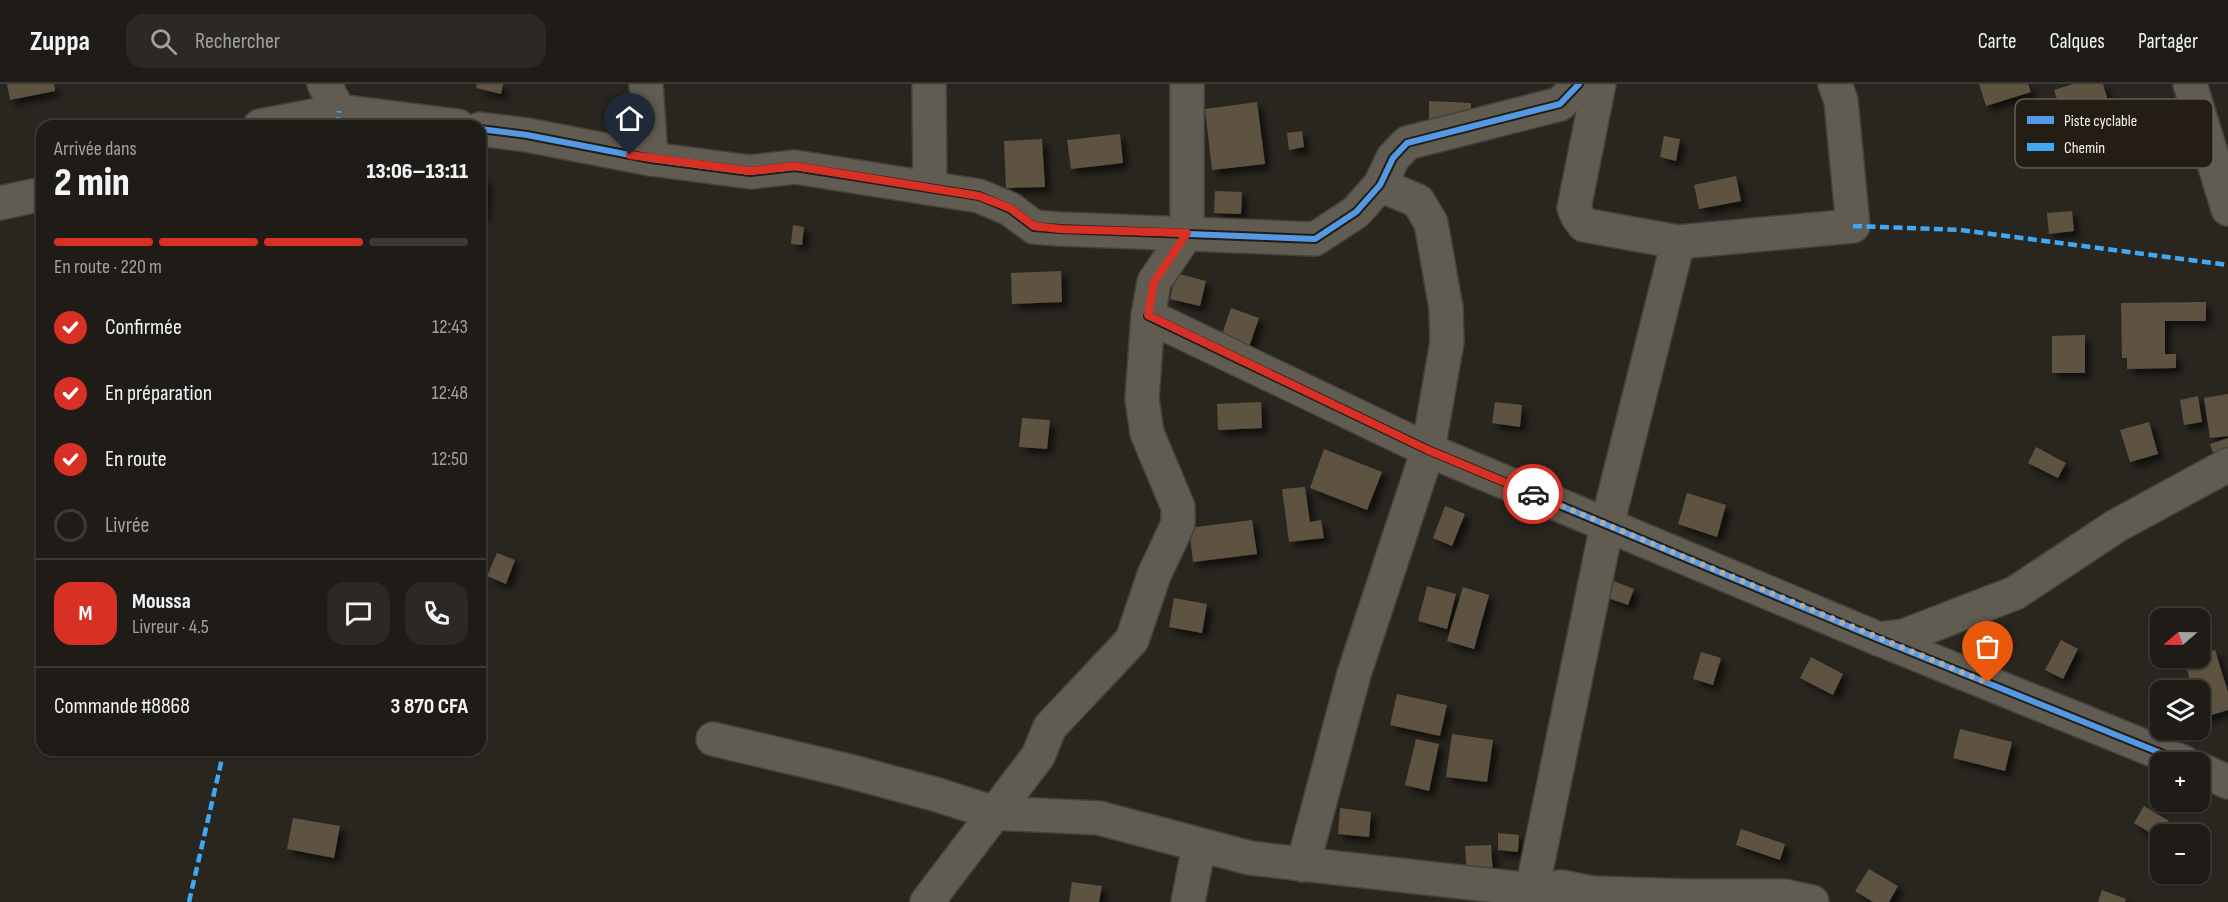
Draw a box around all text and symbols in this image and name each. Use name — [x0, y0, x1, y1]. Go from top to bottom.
search box — [126, 14, 546, 68]
text: Zuppa — [30, 25, 90, 58]
icon: search — [147, 25, 180, 58]
text: Rechercher — [195, 28, 280, 55]
text: Carte — [1978, 29, 2017, 54]
text: Calques — [2050, 29, 2105, 54]
text: Partager — [2138, 29, 2198, 54]
pin — [604, 93, 655, 155]
legend — [2015, 99, 2213, 168]
icon: home — [613, 102, 646, 135]
text: Piste cyclable — [2064, 112, 2137, 131]
text: Arrivée dans — [54, 137, 137, 161]
text: Chemin — [2064, 139, 2105, 158]
text: 13:06–13:11 — [367, 158, 468, 185]
text: 2 min — [54, 160, 130, 207]
text: En route · 220 m — [54, 255, 162, 279]
icon: check — [54, 311, 87, 344]
text: Confirmée — [105, 314, 182, 341]
text: 12:43 — [432, 315, 468, 339]
icon: check — [54, 377, 87, 410]
text: En préparation — [105, 380, 212, 407]
text: 12:48 — [432, 381, 468, 405]
icon: check — [54, 443, 87, 476]
text: En route — [105, 446, 167, 473]
text: 12:50 — [432, 447, 468, 471]
courier — [1503, 464, 1563, 524]
icon: car — [1517, 478, 1550, 511]
text: Livrée — [105, 512, 149, 539]
button: chat — [327, 582, 390, 645]
button: phone — [405, 582, 468, 645]
text: Moussa — [132, 588, 191, 615]
text: M — [79, 600, 92, 627]
north arrow — [2150, 608, 2210, 668]
map controls — [2150, 608, 2210, 884]
text: Livreur · 4.5 — [132, 615, 209, 639]
pin — [1962, 621, 2013, 683]
icon: bag — [1971, 630, 2004, 663]
button: layers — [2150, 680, 2210, 740]
text: Commande #8868 — [54, 693, 190, 720]
text: 3 870 CFA — [391, 693, 468, 720]
button: + — [2150, 752, 2210, 812]
button: − — [2150, 824, 2210, 884]

